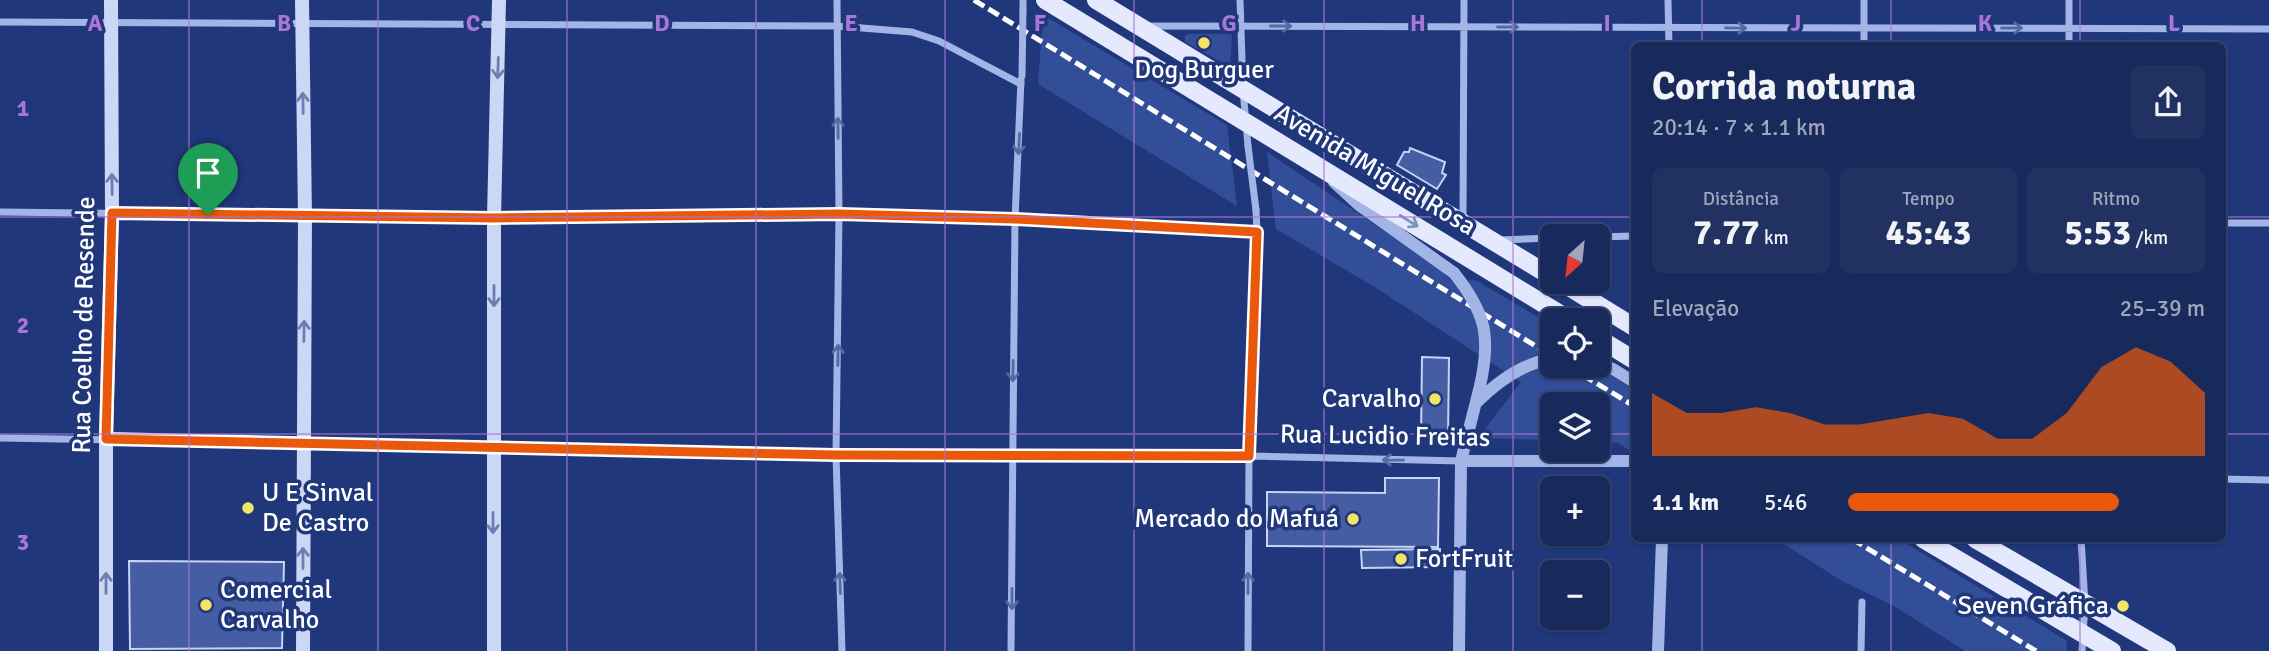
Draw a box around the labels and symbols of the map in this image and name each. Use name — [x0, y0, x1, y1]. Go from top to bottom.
text: A — [88, 9, 103, 38]
text: B — [277, 9, 291, 38]
text: C — [466, 9, 480, 38]
text: D — [654, 9, 670, 38]
text: E — [844, 9, 858, 38]
text: F — [1034, 9, 1046, 38]
text: G — [1221, 9, 1237, 38]
text: H — [1410, 9, 1426, 38]
text: I — [1603, 9, 1611, 38]
text: J — [1791, 9, 1801, 38]
text: K — [1978, 9, 1993, 38]
text: L — [2168, 9, 2180, 38]
one-way arrow — [1269, 19, 1292, 33]
one-way arrow — [1497, 20, 1520, 34]
one-way arrow — [1724, 21, 1747, 35]
one-way arrow — [2001, 21, 2024, 35]
marker: Dog Burguer — [1196, 35, 1212, 51]
place label: Dog Burguer — [1134, 54, 1274, 86]
one-way arrow — [492, 56, 505, 79]
one-way arrow — [296, 92, 309, 115]
text: 1 — [17, 94, 29, 123]
street label: Avenida Miguel Rosa — [1268, 97, 1482, 243]
one-way arrow — [831, 117, 845, 140]
one-way arrow — [1012, 132, 1025, 155]
pin — [178, 143, 238, 215]
one-way arrow — [105, 173, 119, 196]
street label: Rua Coelho de Resende — [66, 196, 102, 454]
one-way arrow — [1398, 215, 1418, 229]
north arrow — [1540, 224, 1610, 294]
one-way arrow — [487, 284, 501, 307]
text: 2 — [17, 311, 29, 340]
one-way arrow — [297, 320, 311, 343]
one-way arrow — [831, 344, 844, 367]
one-way arrow — [1006, 359, 1020, 382]
place label: Carvalho — [1322, 383, 1421, 415]
marker: Carvalho — [1427, 391, 1443, 407]
street label: Rua Lucidio Freitas — [1280, 418, 1490, 454]
one-way arrow — [1382, 453, 1405, 467]
place label: U E Sinval De Castro — [262, 477, 373, 539]
marker: U E Sinval De Castro — [240, 500, 256, 516]
place label: Mercado do Mafuá — [1134, 503, 1339, 535]
one-way arrow — [486, 511, 500, 534]
marker: Mercado do Mafuá — [1345, 511, 1361, 527]
text: 3 — [17, 528, 29, 557]
place label: FortFruit — [1415, 543, 1513, 575]
one-way arrow — [296, 547, 310, 570]
marker: FortFruit — [1393, 551, 1409, 567]
one-way arrow — [99, 572, 113, 595]
one-way arrow — [833, 572, 846, 595]
one-way arrow — [1241, 572, 1255, 595]
place label: Comercial Carvalho — [220, 574, 332, 636]
one-way arrow — [1005, 587, 1019, 610]
place label: Seven Gráfica — [1958, 590, 2109, 622]
marker: Comercial Carvalho — [198, 597, 214, 613]
marker: Seven Gráfica — [2115, 598, 2131, 614]

